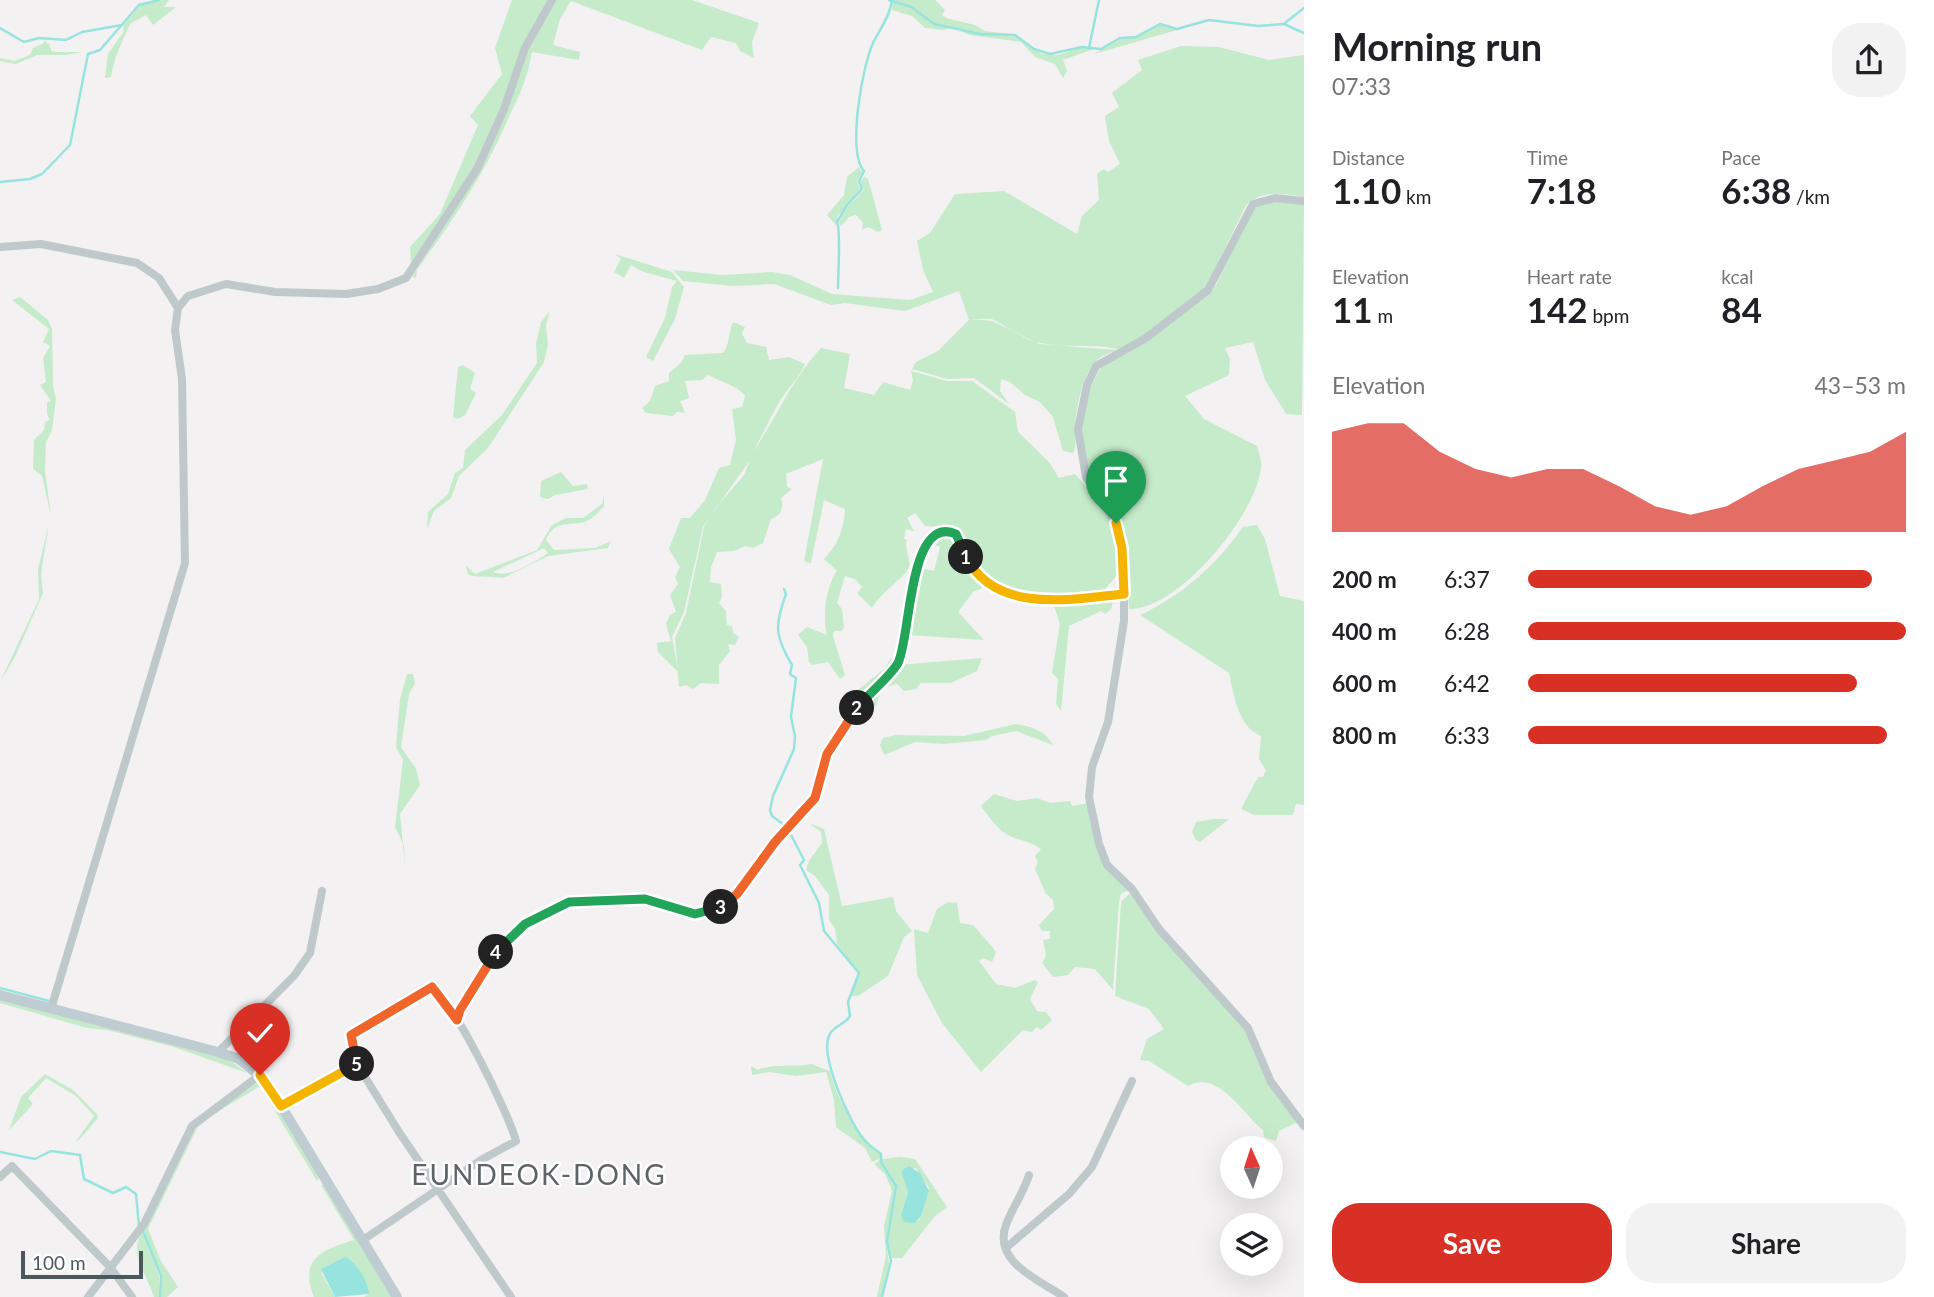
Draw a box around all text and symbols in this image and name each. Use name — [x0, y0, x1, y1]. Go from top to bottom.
text: Morning run — [1332, 23, 1542, 69]
button: share — [1832, 23, 1906, 97]
text: 07:33 — [1332, 72, 1391, 100]
text: Distance — [1332, 146, 1405, 169]
text: Time — [1527, 146, 1568, 169]
text: Pace — [1721, 146, 1761, 169]
text: 1.10 — [1332, 169, 1401, 211]
text: 7:18 — [1527, 169, 1597, 211]
text: 6:38 — [1721, 169, 1791, 211]
text: km — [1401, 185, 1431, 208]
text: /km — [1791, 185, 1830, 208]
text: Elevation — [1332, 265, 1409, 288]
text: Heart rate — [1527, 265, 1612, 288]
text: kcal — [1721, 265, 1753, 288]
text: 11 — [1332, 288, 1373, 330]
text: 142 — [1527, 288, 1588, 330]
text: 84 — [1721, 288, 1762, 330]
text: m — [1373, 304, 1393, 327]
text: bpm — [1588, 304, 1629, 327]
text: Elevation — [1332, 371, 1425, 399]
text: 43–53 m — [1814, 371, 1906, 399]
pin — [1086, 451, 1146, 523]
icon: arrive — [1097, 462, 1135, 500]
pin: 1 — [948, 540, 984, 574]
text: 1 — [960, 545, 971, 568]
text: 200 m — [1332, 565, 1397, 593]
text: 6:37 — [1444, 565, 1490, 593]
text: 400 m — [1332, 617, 1397, 645]
text: 6:28 — [1444, 617, 1490, 645]
text: 600 m — [1332, 669, 1397, 697]
text: 6:42 — [1444, 669, 1490, 697]
pin: 2 — [840, 690, 874, 726]
text: 2 — [851, 696, 862, 719]
text: 800 m — [1332, 721, 1397, 749]
text: 6:33 — [1444, 721, 1490, 749]
pin: 3 — [704, 890, 738, 925]
text: 3 — [715, 895, 726, 918]
pin: 4 — [478, 934, 514, 970]
text: 4 — [490, 940, 501, 963]
pin — [230, 1003, 290, 1075]
icon: check — [241, 1014, 279, 1052]
pin: 5 — [340, 1046, 374, 1082]
text: 5 — [351, 1052, 362, 1075]
north arrow — [1220, 1136, 1283, 1199]
map controls — [1220, 1136, 1283, 1276]
district label: EUNDEOK-DONG — [411, 1157, 667, 1191]
button: Save — [1332, 1203, 1612, 1283]
button: Share — [1626, 1203, 1906, 1283]
button: layers — [1220, 1213, 1283, 1276]
scale bar — [21, 1248, 144, 1280]
text: 100 m — [32, 1251, 86, 1274]

